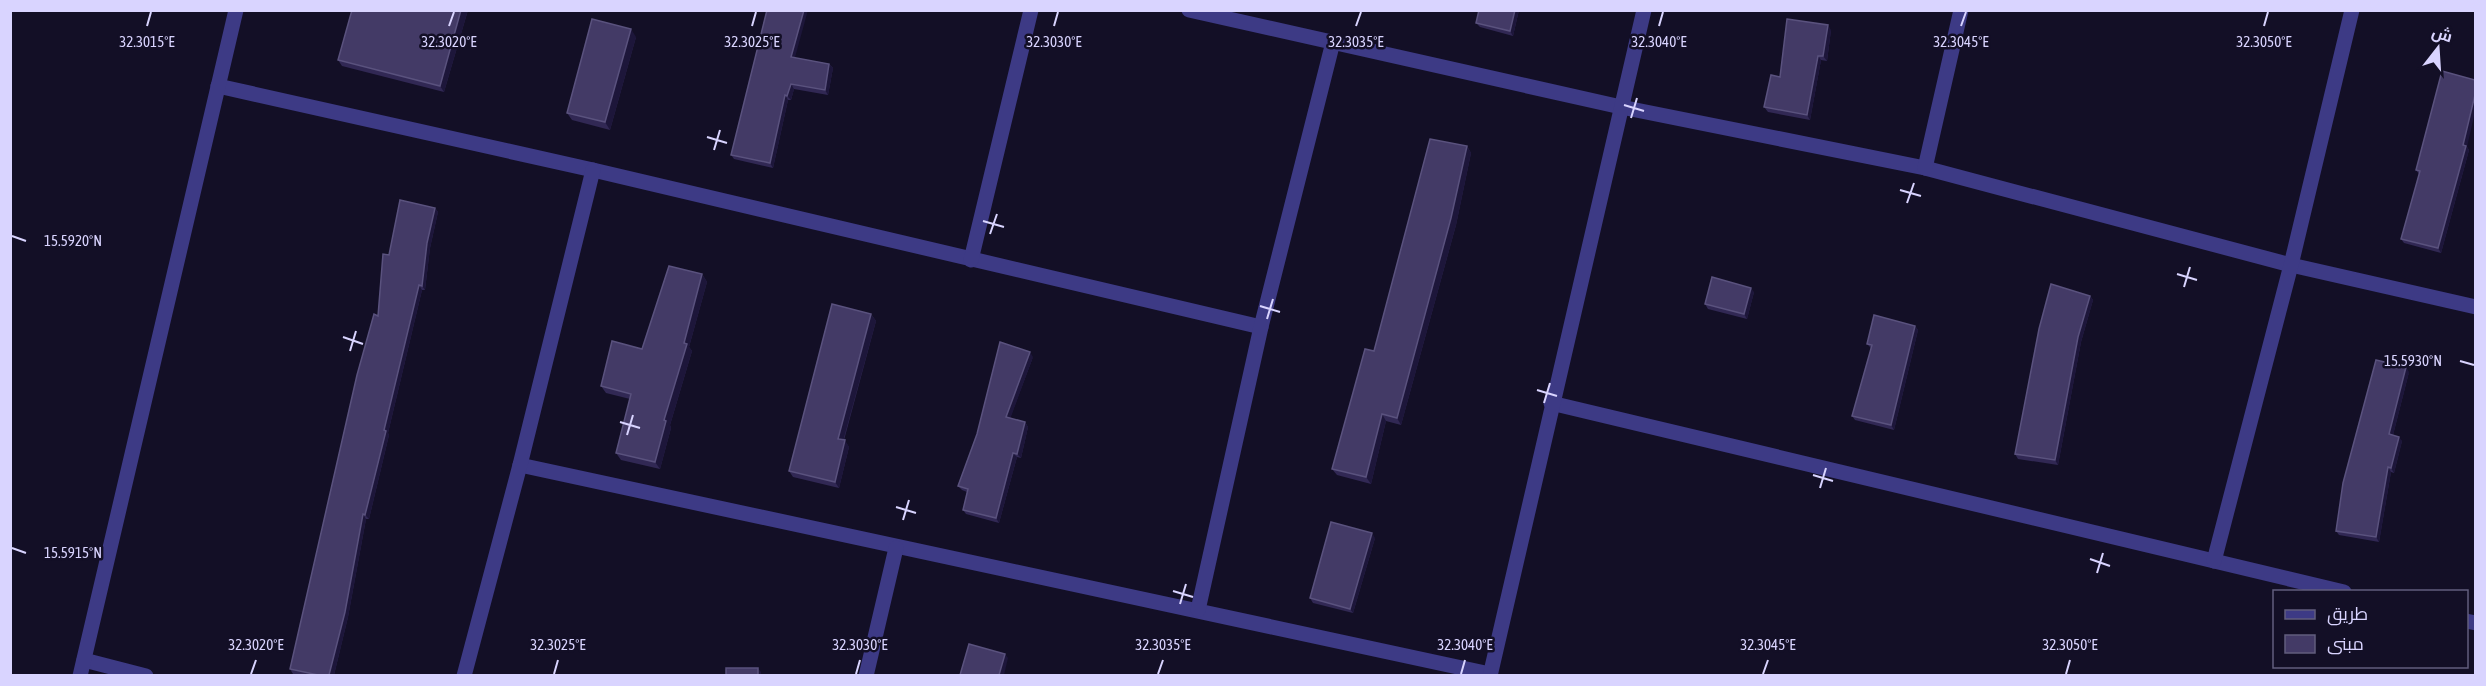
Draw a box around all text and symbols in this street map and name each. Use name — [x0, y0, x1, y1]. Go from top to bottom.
north arrow — [2408, 18, 2468, 78]
text: ش — [2430, 22, 2455, 46]
text: 32.3015°E — [119, 33, 175, 50]
text: 32.3020°E — [421, 33, 477, 50]
text: 32.3025°E — [724, 33, 780, 50]
text: 32.3030°E — [1026, 33, 1082, 50]
text: 32.3035°E — [1328, 33, 1384, 50]
text: 32.3040°E — [1631, 33, 1687, 50]
text: 32.3045°E — [1933, 33, 1989, 50]
text: 32.3050°E — [2236, 33, 2292, 50]
text: 15.5920°N — [44, 232, 102, 249]
text: 15.5930°N — [2384, 352, 2442, 369]
text: 15.5915°N — [44, 544, 102, 561]
legend — [2273, 590, 2468, 668]
text: طريق — [2327, 603, 2368, 626]
text: مبنى — [2327, 633, 2364, 655]
text: 32.3020°E — [228, 636, 284, 653]
text: 32.3025°E — [530, 636, 586, 653]
text: 32.3030°E — [832, 636, 888, 653]
text: 32.3035°E — [1135, 636, 1191, 653]
text: 32.3040°E — [1437, 636, 1493, 653]
text: 32.3045°E — [1740, 636, 1796, 653]
text: 32.3050°E — [2042, 636, 2098, 653]

